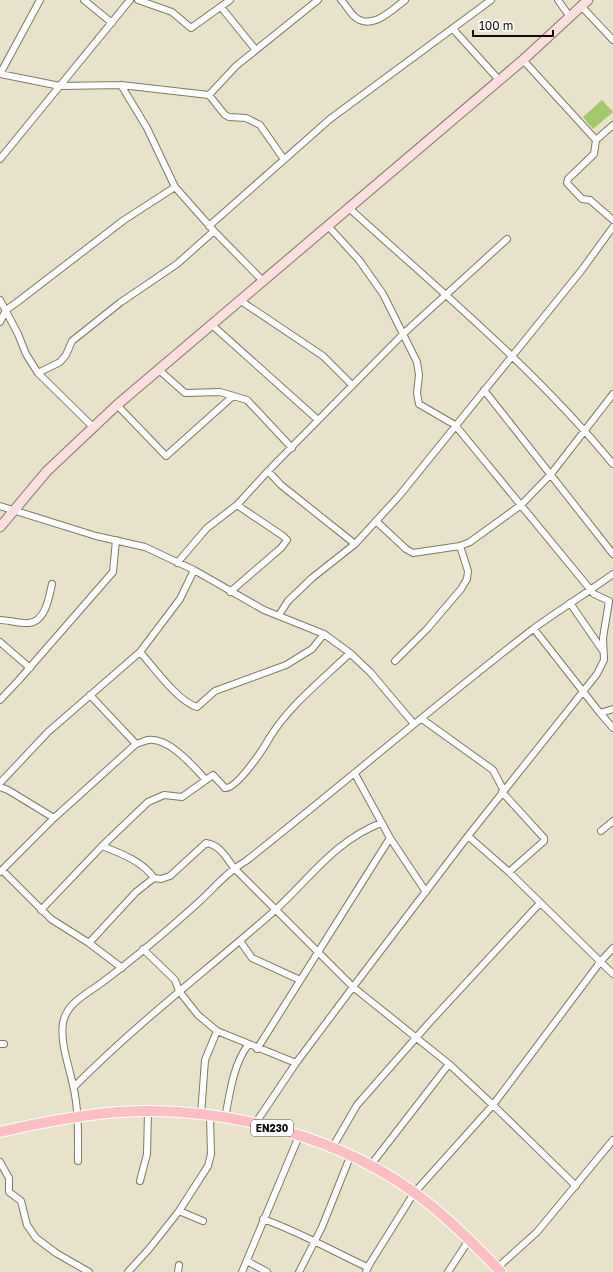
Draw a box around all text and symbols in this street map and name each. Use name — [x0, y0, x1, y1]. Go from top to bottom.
scale bar — [473, 12, 553, 38]
text: 100 m — [479, 18, 513, 33]
road number: EN230 — [251, 1120, 293, 1136]

